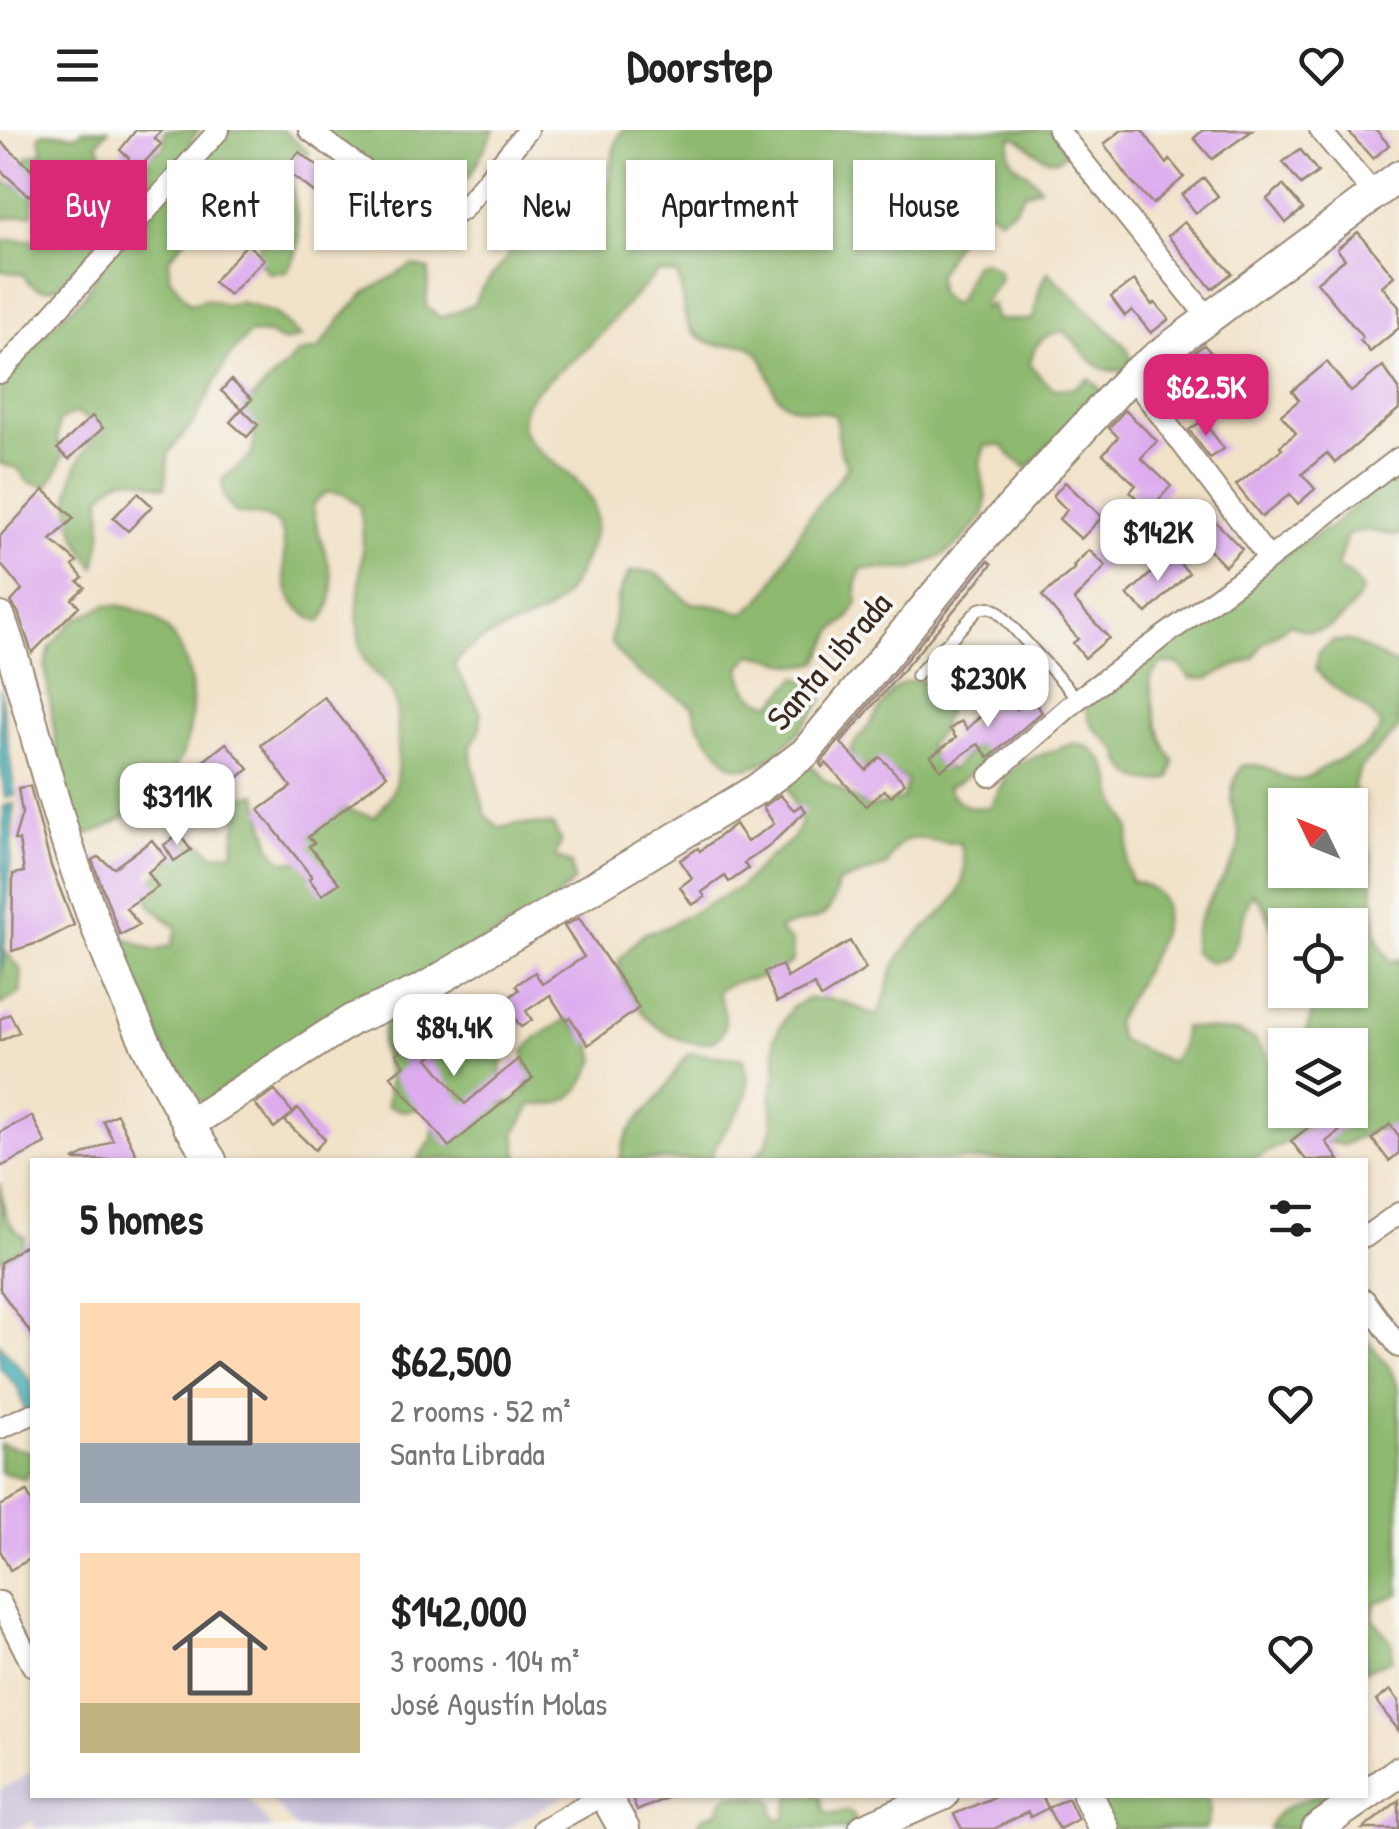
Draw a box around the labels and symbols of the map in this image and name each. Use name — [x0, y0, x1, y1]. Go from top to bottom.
pin: $62.5K — [1125, 354, 1287, 439]
pin: $142K — [1088, 499, 1228, 584]
street label: Santa Librada — [755, 581, 902, 740]
pin: $230K — [918, 645, 1058, 730]
pin: $311K — [107, 763, 247, 848]
north arrow — [1268, 788, 1368, 888]
pin: $84.4K — [373, 994, 535, 1079]

